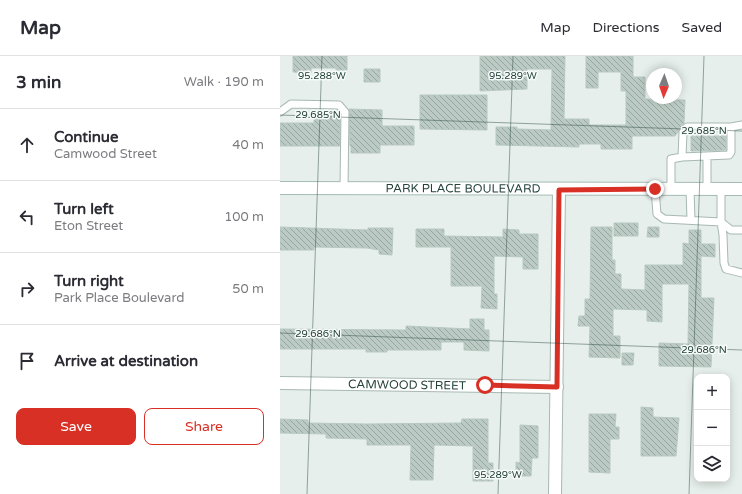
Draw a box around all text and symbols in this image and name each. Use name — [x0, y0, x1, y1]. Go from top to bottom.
text: Map — [20, 17, 61, 39]
text: Map — [540, 19, 571, 36]
text: Directions — [593, 19, 660, 36]
text: Saved — [682, 19, 722, 36]
north arrow — [646, 68, 682, 104]
text: 95.288°W — [298, 70, 346, 82]
text: 95.289°W — [489, 70, 537, 82]
text: 3 min — [16, 72, 61, 93]
text: Walk · 190 m — [184, 74, 264, 90]
text: 29.685°N — [295, 109, 341, 121]
text: 29.685°N — [681, 125, 727, 137]
text: Continue — [54, 128, 118, 146]
icon: ahead — [16, 134, 38, 156]
text: 40 m — [232, 137, 264, 153]
text: Camwood Street — [54, 146, 157, 162]
route end — [646, 180, 664, 198]
street label: PARK PLACE BOULEVARD — [385, 181, 541, 196]
text: Turn left — [54, 200, 114, 218]
icon: left — [16, 206, 38, 228]
text: 100 m — [224, 209, 264, 225]
text: Eton Street — [54, 218, 123, 234]
text: Turn right — [54, 272, 124, 290]
icon: right — [16, 278, 38, 300]
text: 50 m — [232, 281, 264, 297]
text: Park Place Boulevard — [54, 290, 184, 306]
text: 29.686°N — [295, 328, 341, 340]
text: 29.686°N — [681, 344, 727, 356]
icon: arrive — [16, 350, 38, 372]
text: Arrive at destination — [54, 352, 198, 370]
map controls — [694, 374, 730, 482]
button: + — [694, 374, 730, 410]
route start — [476, 376, 494, 394]
street label: CAMWOOD STREET — [348, 377, 467, 393]
button: Save — [16, 408, 136, 445]
button: Share — [144, 408, 264, 445]
button: − — [694, 410, 730, 446]
button: layers — [694, 446, 730, 482]
text: 95.289°W — [474, 469, 522, 481]

